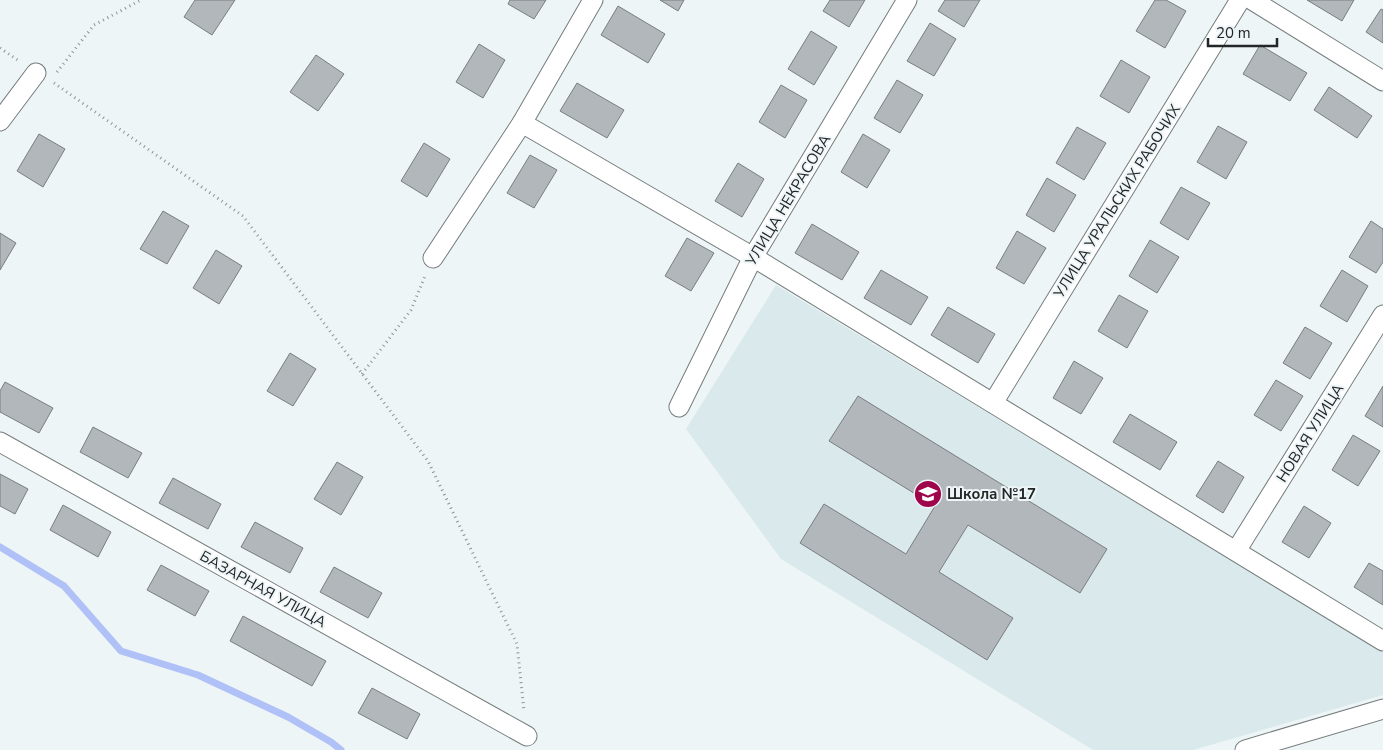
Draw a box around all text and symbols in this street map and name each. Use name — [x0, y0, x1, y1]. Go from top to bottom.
scale bar — [1208, 15, 1277, 47]
text: 20 m — [1216, 23, 1251, 43]
street label: УЛИЦА УРАЛЬСКИХ РАБОЧИХ — [1048, 100, 1185, 302]
street label: УЛИЦА НЕКРАСОВА — [740, 131, 835, 270]
street label: НОВАЯ УЛИЦА — [1272, 380, 1348, 486]
school or university icon: Школа №17 — [913, 479, 943, 509]
place label: Школа №17 — [947, 484, 1036, 504]
street label: БАЗАРНАЯ УЛИЦА — [196, 546, 330, 632]

